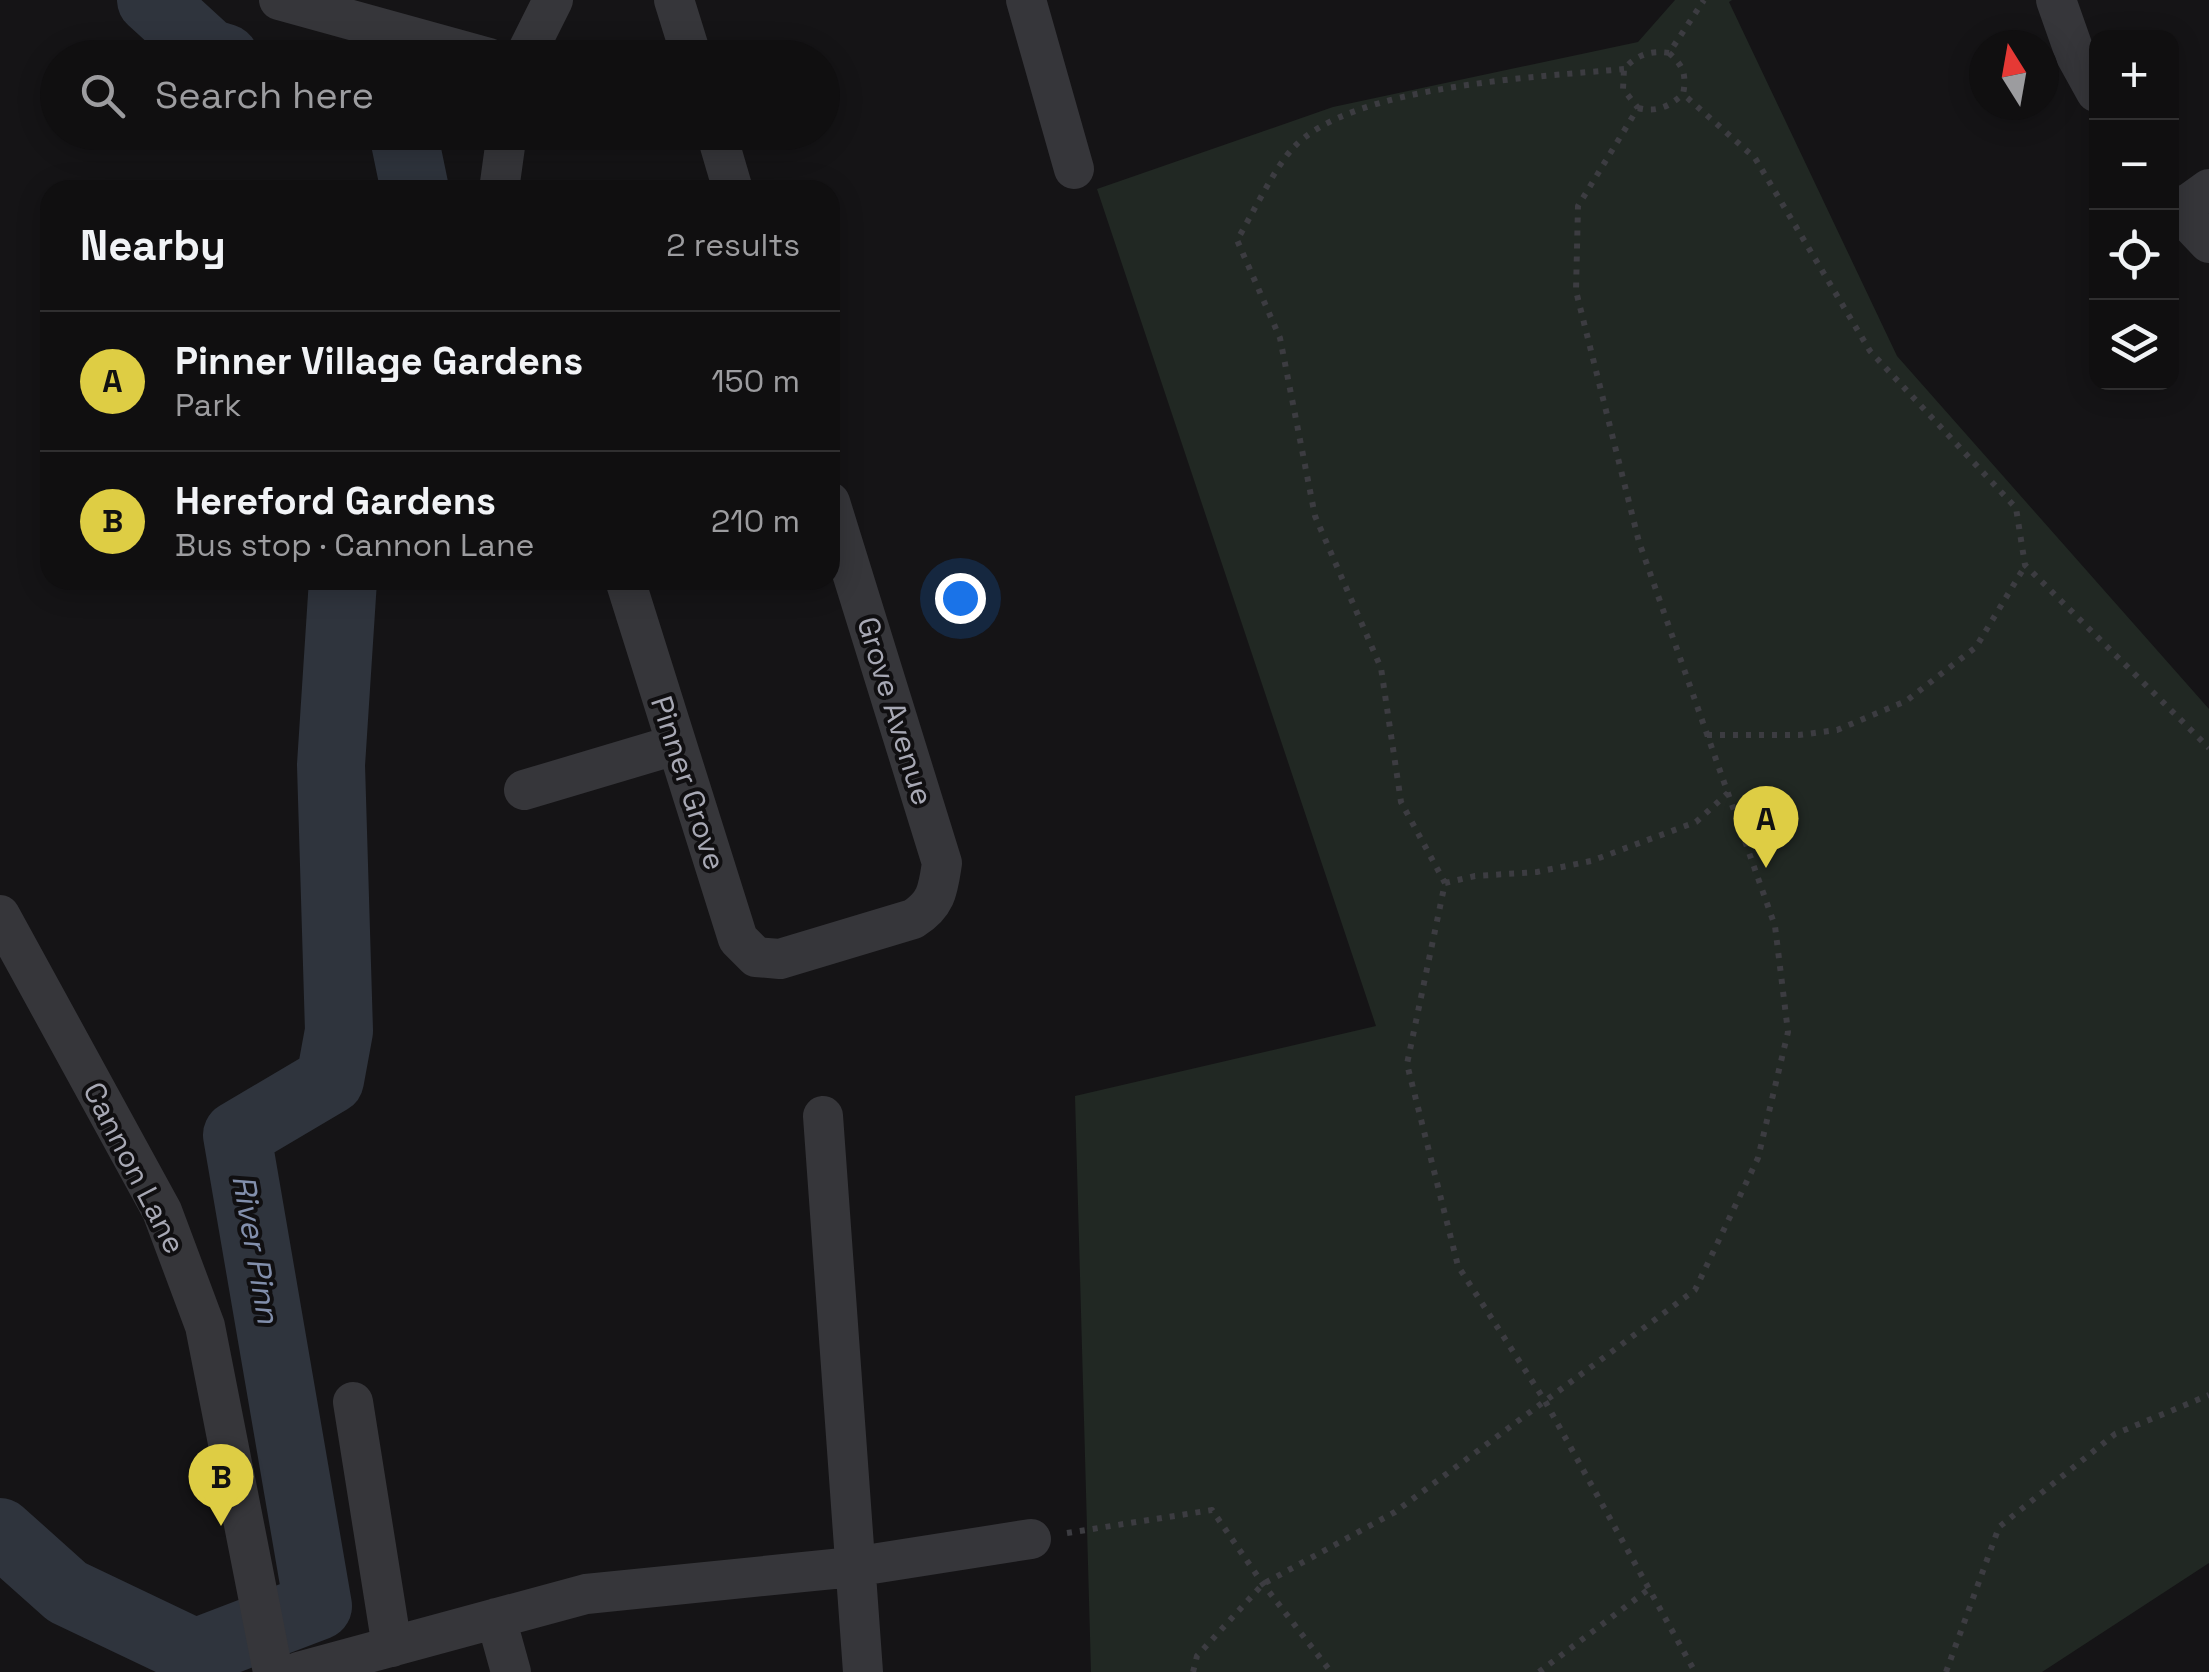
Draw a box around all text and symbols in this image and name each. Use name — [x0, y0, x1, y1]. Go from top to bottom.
north arrow — [1969, 30, 2059, 120]
map controls — [2089, 30, 2179, 390]
button: + — [2089, 30, 2179, 120]
search box — [40, 40, 840, 150]
icon: search — [75, 68, 130, 123]
text: Search here — [155, 71, 374, 119]
button: − — [2089, 120, 2179, 210]
button: locate — [2089, 210, 2179, 300]
text: Nearby — [80, 219, 226, 272]
text: 2 results — [666, 225, 800, 265]
button: layers — [2089, 300, 2179, 390]
text: Pinner Village Gardens — [175, 337, 583, 385]
text: A — [102, 361, 123, 401]
text: 150 m — [711, 361, 800, 401]
text: Park — [175, 385, 242, 425]
text: Hereford Gardens — [175, 477, 496, 525]
text: B — [102, 501, 123, 541]
text: 210 m — [711, 501, 800, 541]
text: Bus stop · Cannon Lane — [175, 525, 535, 565]
your location — [935, 573, 986, 624]
street label: Grove Avenue — [848, 612, 943, 810]
street label: Pinner Grove — [642, 691, 735, 875]
pin: A — [1734, 786, 1798, 868]
street label: Cannon Lane — [74, 1075, 194, 1260]
water label: River Pinn — [223, 1172, 289, 1328]
pin: B — [188, 1444, 254, 1526]

